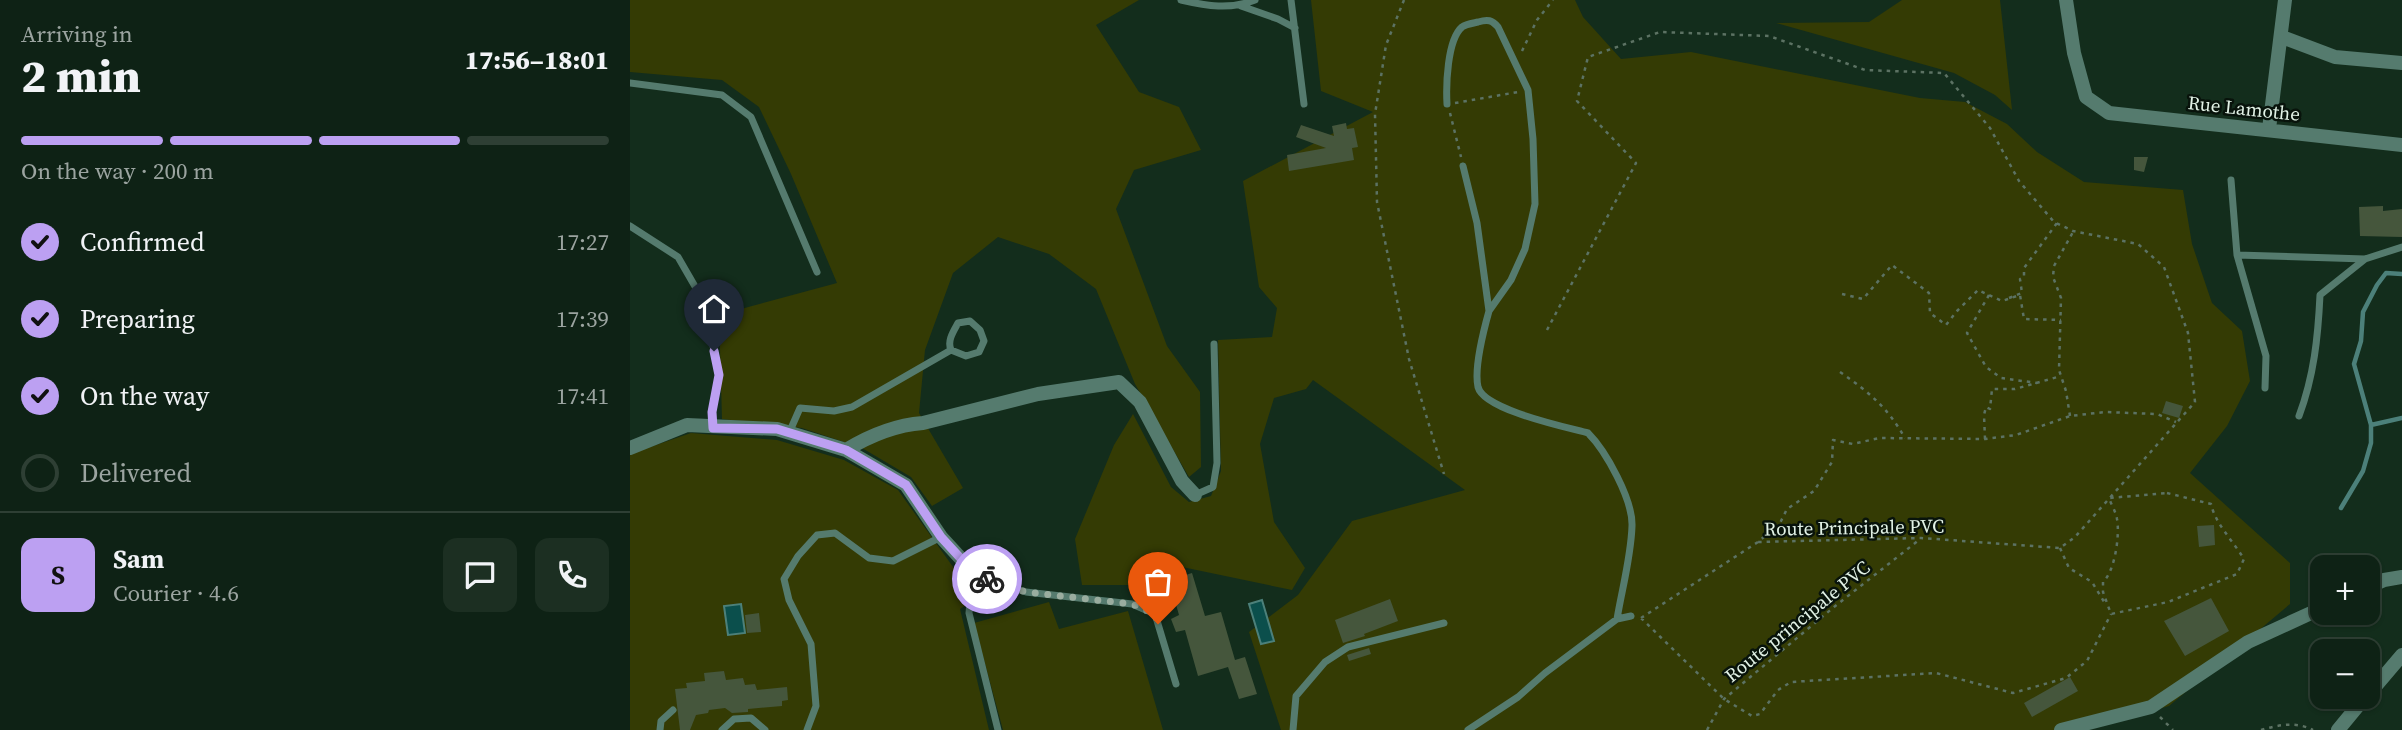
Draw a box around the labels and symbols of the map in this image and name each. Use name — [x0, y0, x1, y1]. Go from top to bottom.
street label: Rue Lamothe — [2187, 89, 2301, 127]
pin — [684, 279, 744, 351]
street label: Route Principale PVC — [1764, 512, 1944, 542]
courier — [952, 544, 1022, 614]
pin — [1128, 552, 1188, 624]
street label: Route principale PVC — [1719, 554, 1875, 688]

